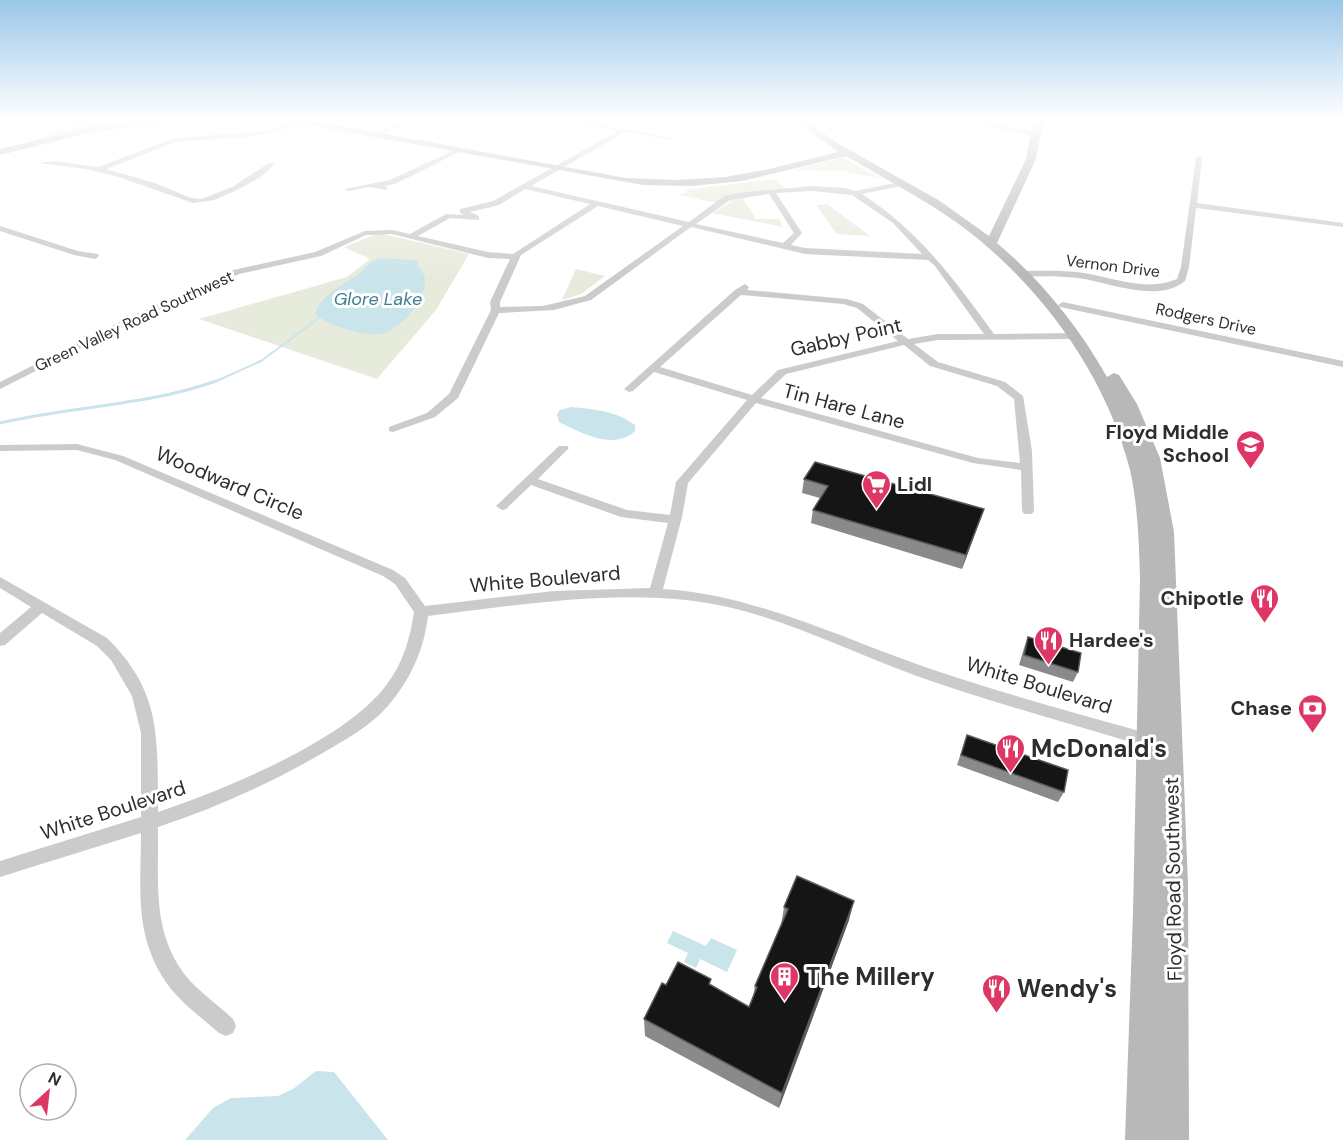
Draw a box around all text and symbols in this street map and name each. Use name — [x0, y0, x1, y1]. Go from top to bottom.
street label: Vernon Drive — [1065, 250, 1161, 282]
street label: Green Valley Road Southwest — [31, 266, 237, 376]
water label: Glore Lake — [334, 287, 422, 311]
street label: Rodgers Drive — [1154, 298, 1258, 340]
street label: Gabby Point — [788, 312, 904, 362]
street label: Tin Hare Lane — [780, 377, 908, 435]
place label: Floyd Middle School — [1105, 419, 1229, 468]
school or university icon: Floyd Middle School — [1234, 428, 1266, 470]
street label: Woodward Circle — [152, 440, 308, 526]
supermarket icon: Lidl — [860, 468, 892, 510]
place label: Lidl — [897, 471, 932, 497]
street label: White Boulevard — [469, 559, 621, 599]
restaurant icon: Chipotle — [1249, 582, 1281, 624]
place label: Chipotle — [1160, 585, 1244, 611]
restaurant icon: Hardee's — [1032, 624, 1064, 666]
place label: Hardee's — [1069, 627, 1154, 653]
street label: White Boulevard — [963, 650, 1115, 720]
bank icon: Chase — [1297, 692, 1329, 734]
place label: Chase — [1230, 695, 1292, 721]
restaurant icon: McDonald's — [994, 732, 1026, 774]
place label: McDonald's — [1031, 733, 1167, 764]
street label: White Boulevard — [37, 774, 189, 846]
street label: Floyd Road Southwest — [1158, 777, 1188, 981]
building icon: The Millery — [769, 960, 801, 1002]
place label: The Millery — [806, 961, 935, 992]
restaurant icon: Wendy's — [980, 972, 1012, 1014]
place label: Wendy's — [1017, 973, 1117, 1004]
north arrow — [18, 1062, 78, 1122]
text: N — [45, 1067, 65, 1091]

